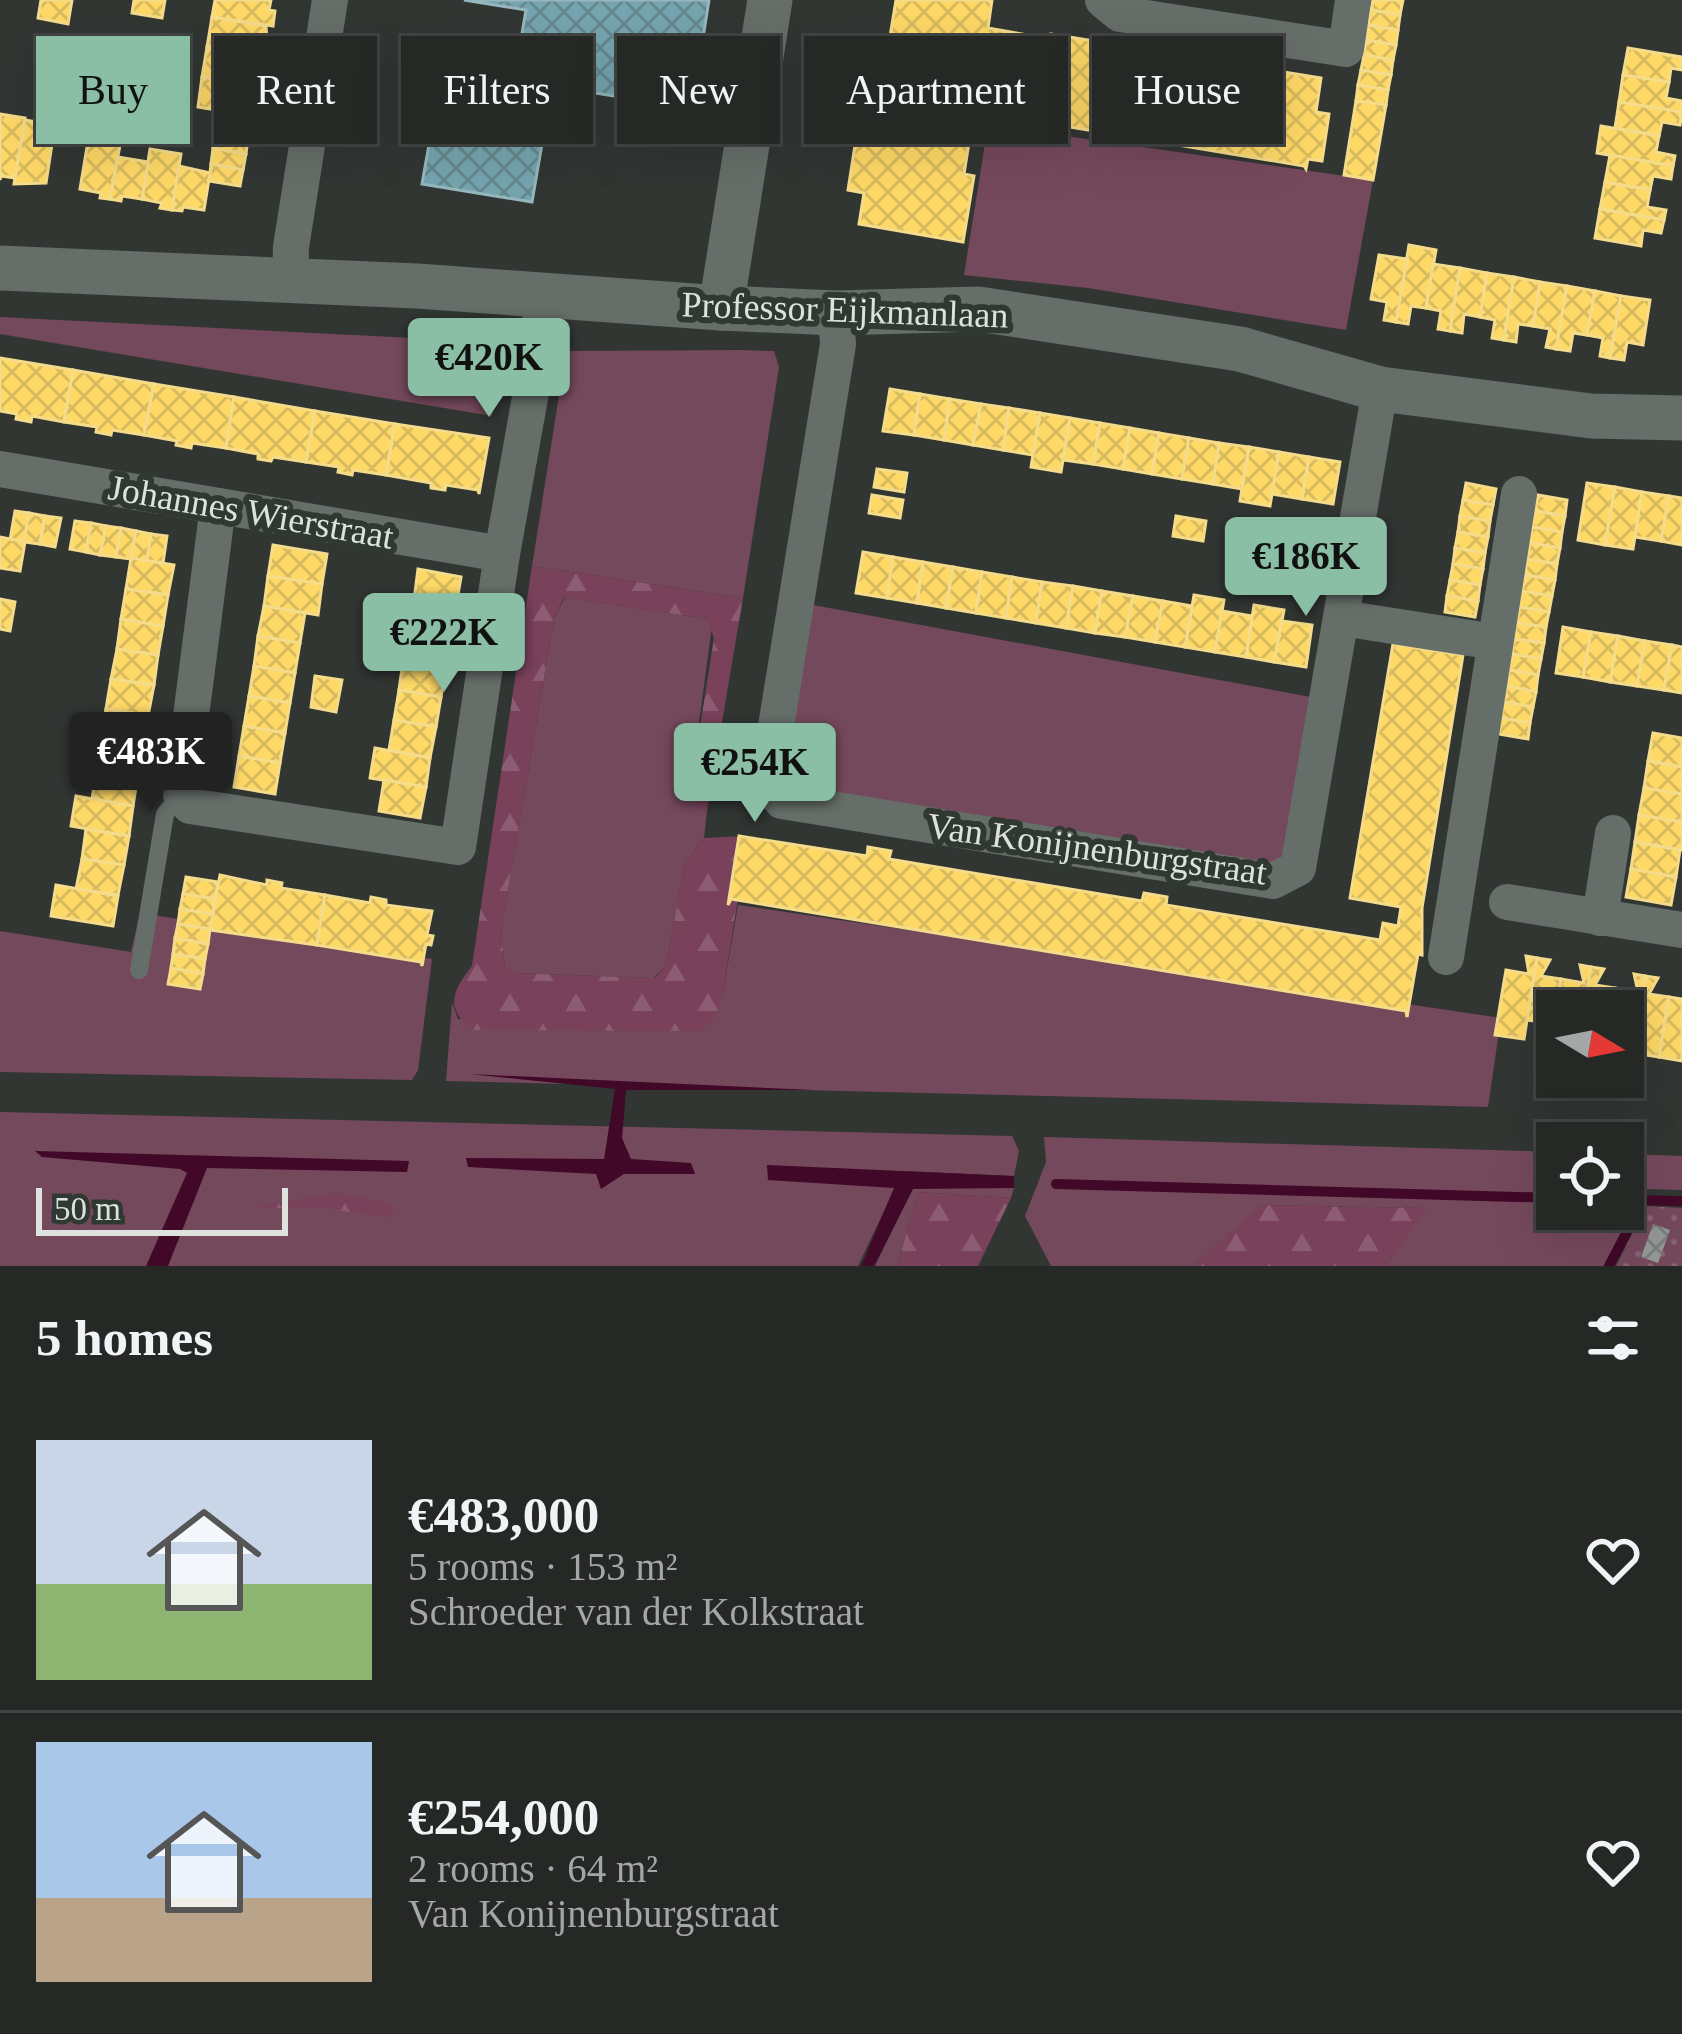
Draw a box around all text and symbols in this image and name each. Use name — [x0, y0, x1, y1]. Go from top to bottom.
chip: Buy — [36, 36, 190, 144]
chip: Rent — [214, 36, 377, 144]
chip: Filters — [401, 36, 593, 144]
chip: New — [617, 36, 780, 144]
chip: Apartment — [804, 36, 1068, 144]
chip: House — [1092, 36, 1283, 144]
street label: Professor Eijkmanlaan — [681, 284, 1009, 336]
pin: €420K — [405, 318, 573, 420]
text: €420K — [435, 335, 543, 378]
street label: Johannes Wierstraat — [105, 467, 397, 557]
pin: €186K — [1222, 517, 1390, 619]
text: €186K — [1252, 534, 1360, 577]
pin: €222K — [360, 593, 528, 695]
text: €222K — [390, 610, 498, 653]
pin: €483K — [67, 712, 235, 814]
pin: €254K — [671, 723, 839, 825]
text: €483K — [97, 729, 205, 772]
text: €254K — [701, 740, 809, 783]
street label: Van Konijnenburgstraat — [925, 805, 1269, 893]
north arrow — [1536, 990, 1644, 1098]
map controls — [1536, 990, 1644, 1230]
button: locate — [1536, 1122, 1644, 1230]
scale bar — [36, 1182, 288, 1235]
text: 50 m — [54, 1191, 121, 1227]
icon: filters — [1580, 1305, 1646, 1371]
text: 5 homes — [36, 1310, 213, 1366]
text: €483,000 — [408, 1487, 599, 1543]
icon: home — [132, 1488, 276, 1632]
icon: heart — [1580, 1527, 1646, 1593]
text: 5 rooms · 153 m² — [408, 1545, 678, 1588]
text: Schroeder van der Kolkstraat — [408, 1590, 864, 1633]
text: €254,000 — [408, 1789, 599, 1845]
icon: home — [132, 1790, 276, 1934]
icon: heart — [1580, 1829, 1646, 1895]
text: 2 rooms · 64 m² — [408, 1847, 658, 1890]
text: Van Konijnenburgstraat — [408, 1892, 779, 1935]

